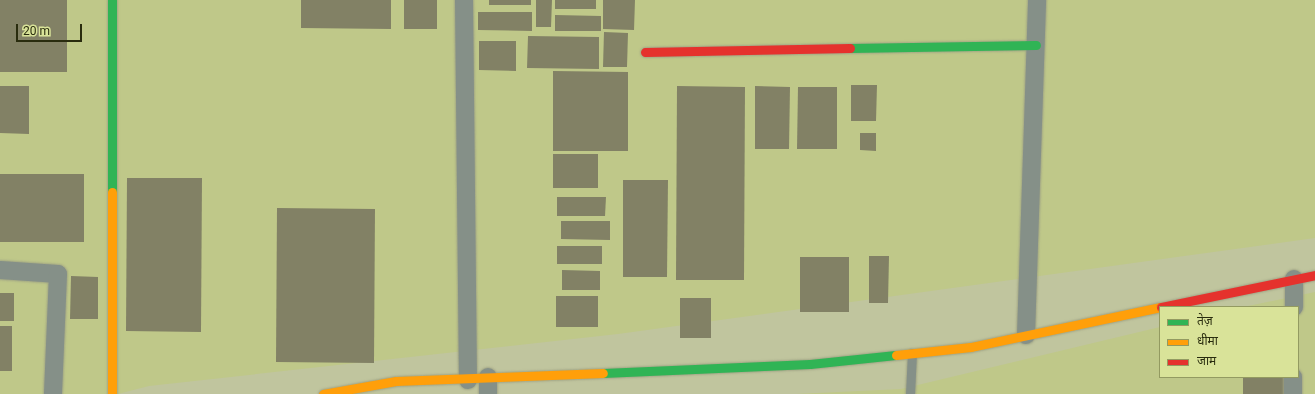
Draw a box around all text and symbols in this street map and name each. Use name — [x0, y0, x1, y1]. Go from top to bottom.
scale bar — [18, 16, 84, 42]
text: 20 m — [23, 24, 50, 38]
legend — [1159, 306, 1299, 378]
text: तेज़ — [1197, 314, 1213, 328]
text: धीमा — [1197, 334, 1218, 348]
text: जाम — [1197, 354, 1216, 368]

